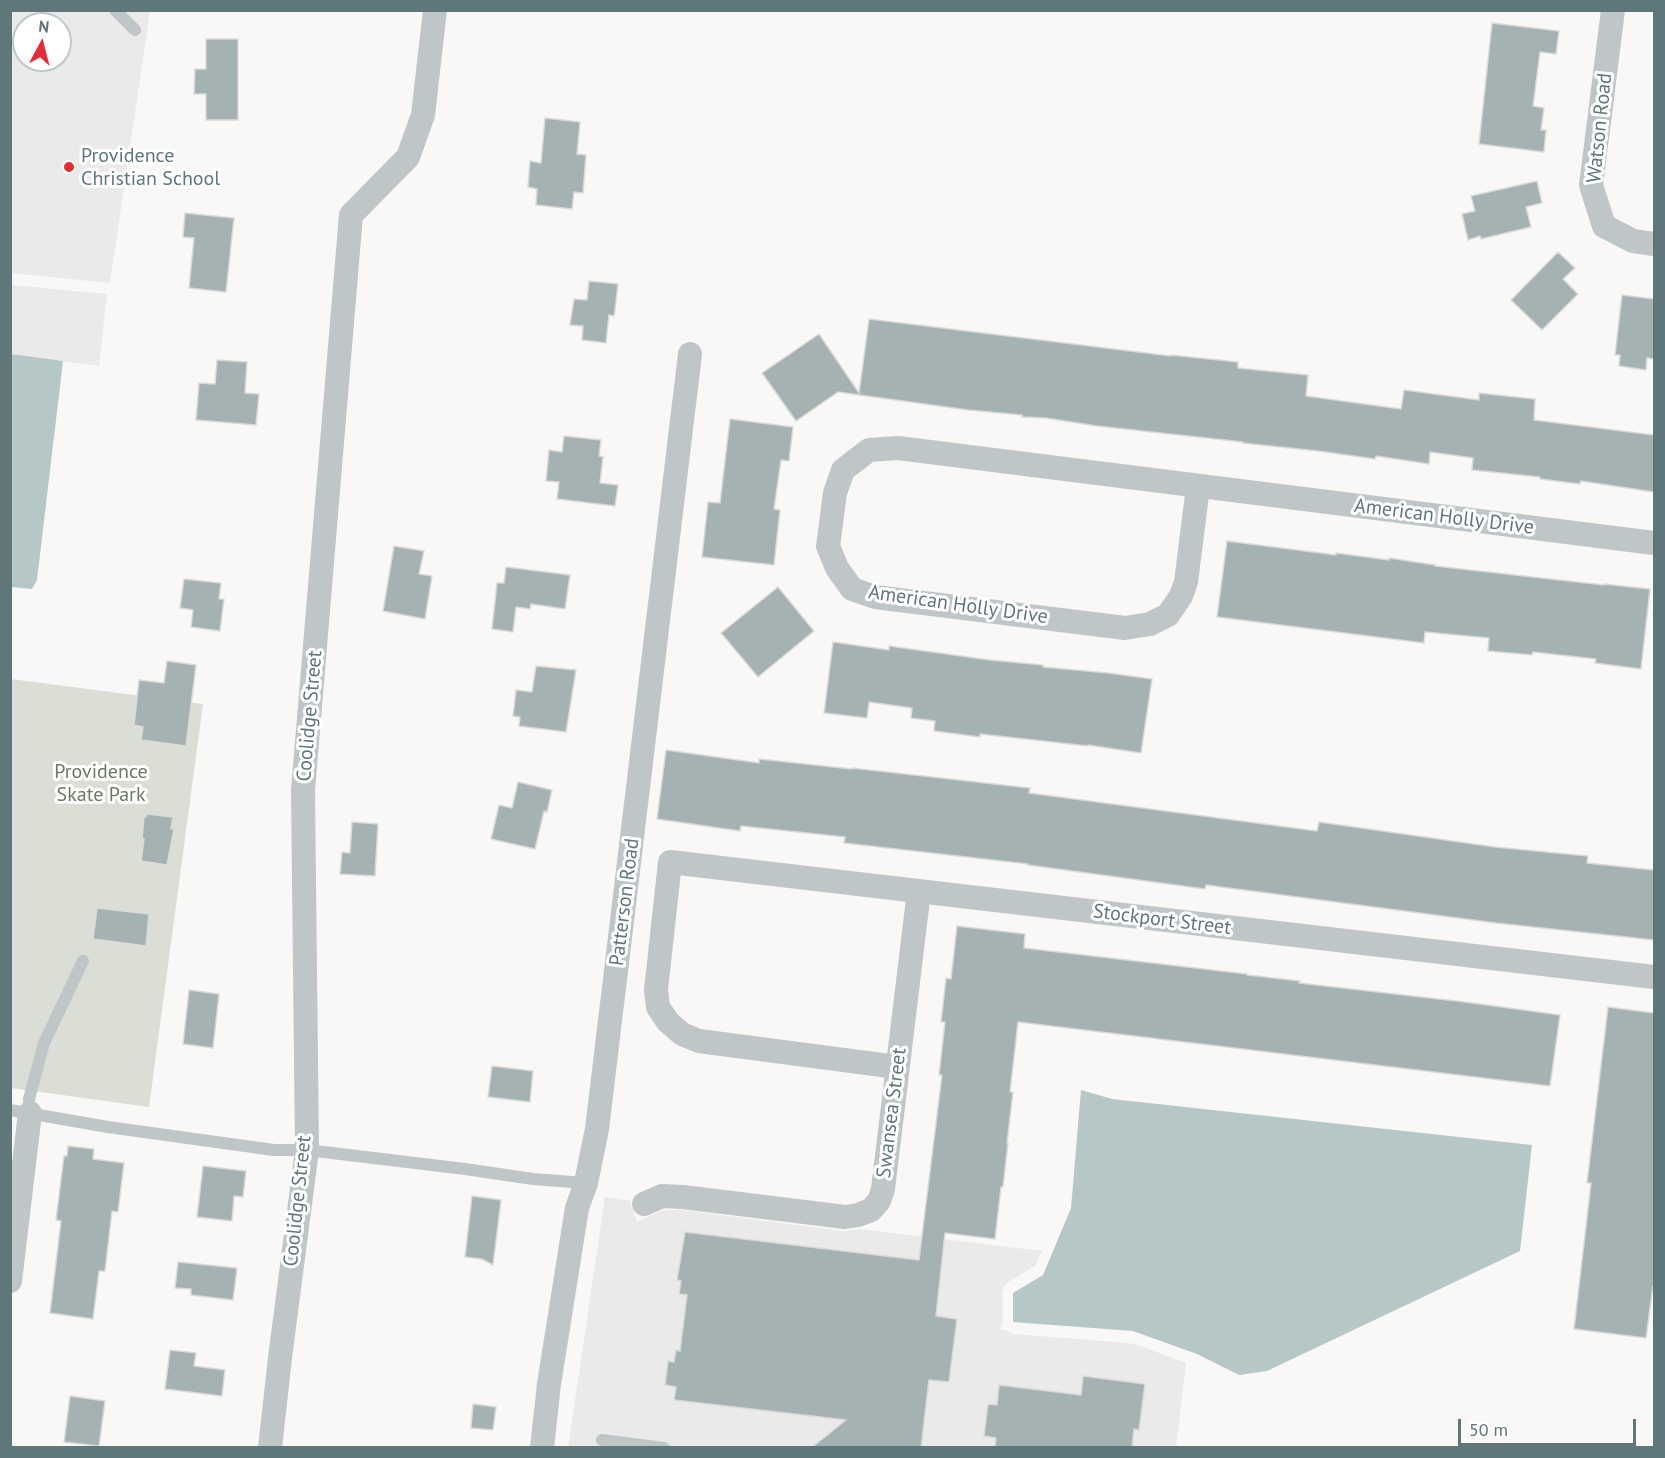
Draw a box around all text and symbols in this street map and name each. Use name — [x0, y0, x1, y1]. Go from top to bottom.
north arrow — [12, 12, 72, 72]
text: N — [38, 16, 50, 37]
street label: Watson Road — [1582, 72, 1618, 184]
place label: Providence Christian School — [81, 144, 220, 191]
marker: Providence Christian School — [62, 160, 76, 174]
street label: American Holly Drive — [1353, 494, 1535, 540]
street label: American Holly Drive — [867, 581, 1049, 629]
street label: Coolidge Street — [292, 649, 328, 783]
park label: Providence Skate Park — [54, 760, 148, 807]
street label: Patterson Road — [605, 837, 645, 967]
street label: Stockport Street — [1092, 900, 1232, 940]
street label: Swansea Street — [872, 1046, 912, 1180]
street label: Coolidge Street — [279, 1134, 317, 1268]
scale bar — [1461, 1407, 1640, 1445]
text: 50 m — [1469, 1418, 1508, 1441]

